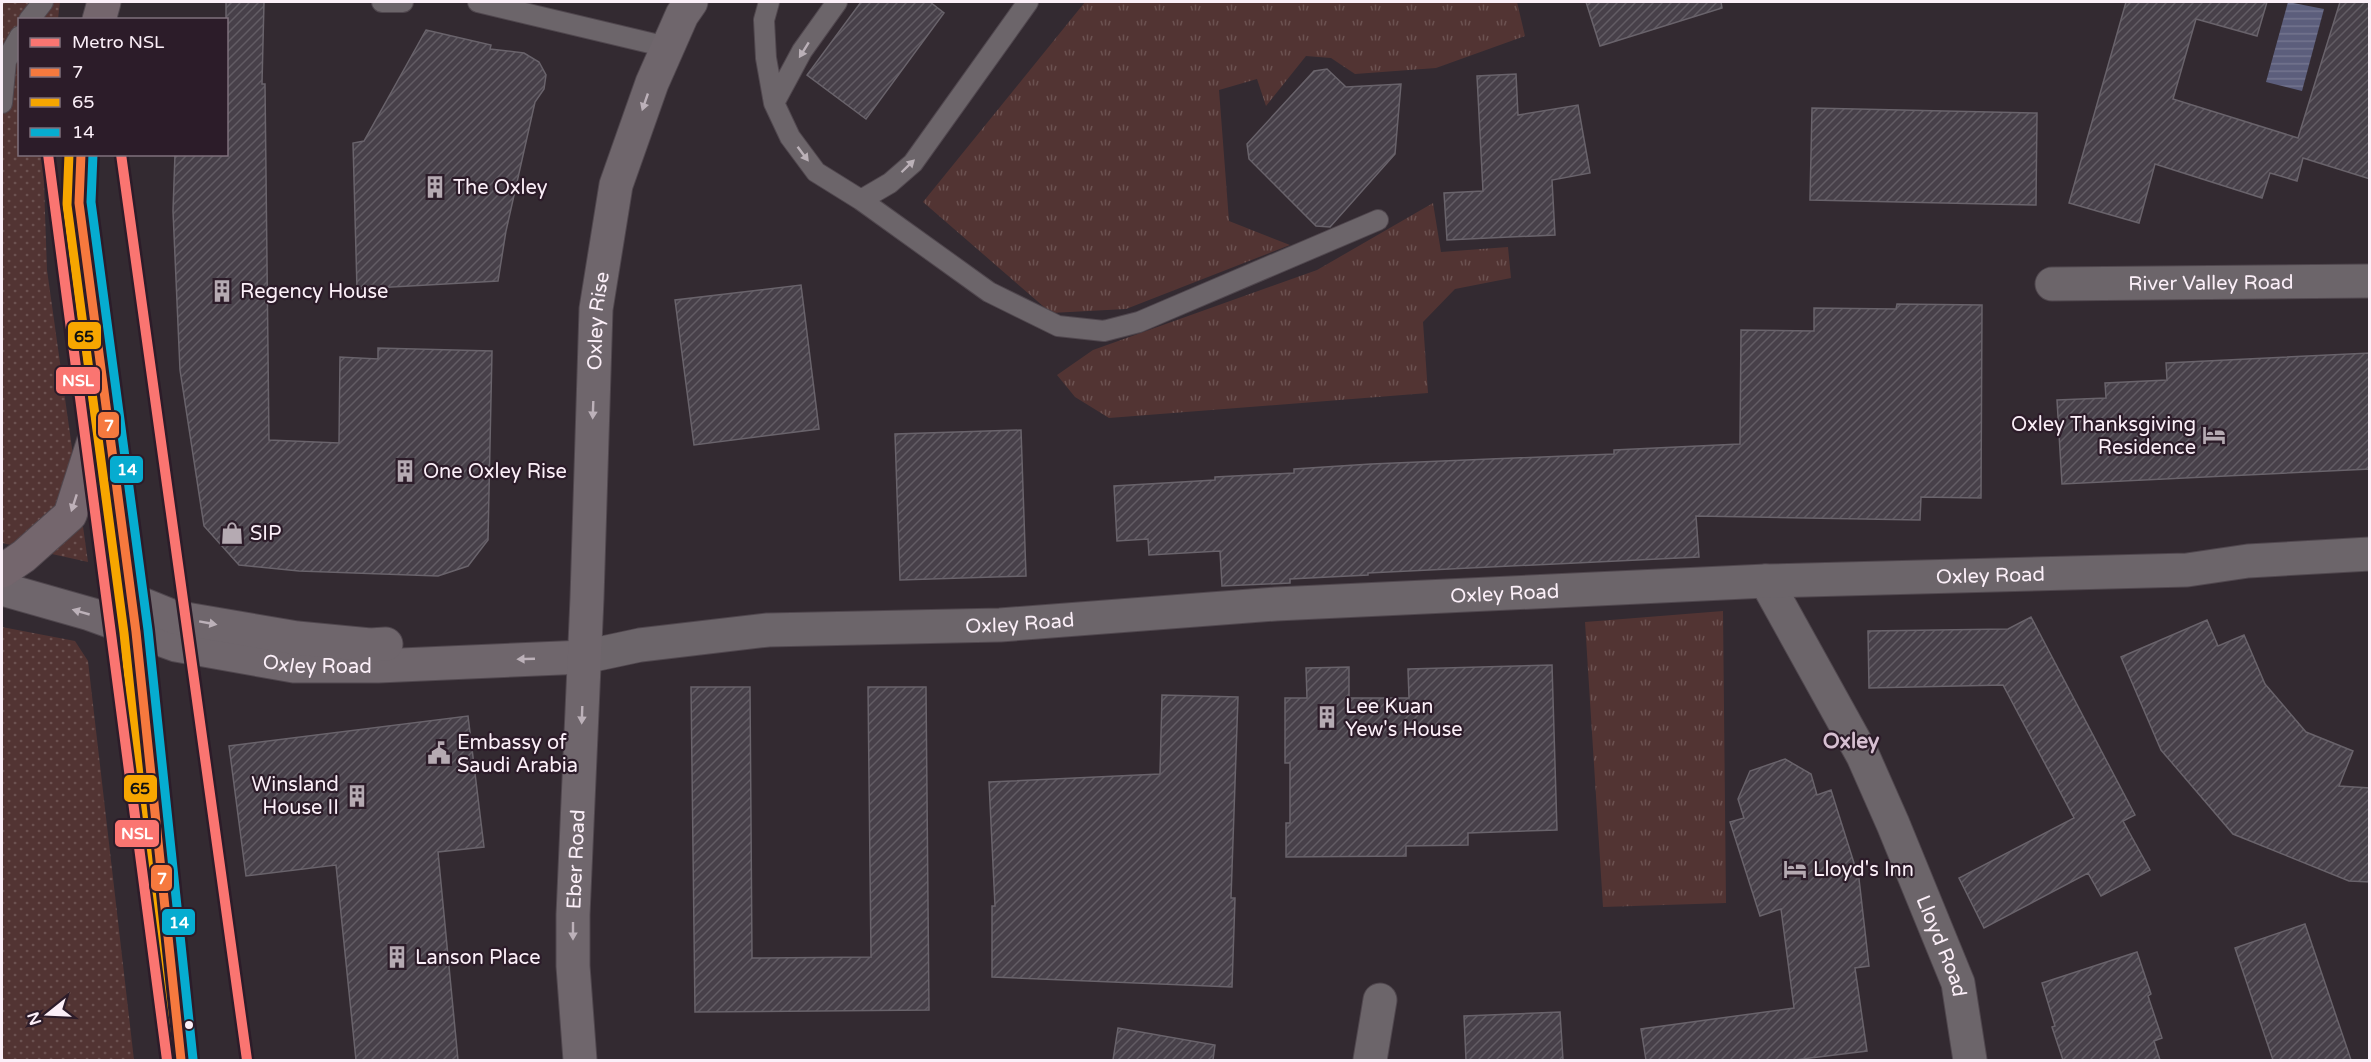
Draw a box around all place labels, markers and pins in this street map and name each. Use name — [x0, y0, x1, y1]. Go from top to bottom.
building icon: The Oxley — [422, 174, 448, 200]
place label: The Oxley — [453, 176, 548, 200]
building icon: Regency House — [209, 278, 235, 304]
place label: Regency House — [240, 280, 388, 304]
place label: Oxley Thanksgiving Residence — [2011, 413, 2196, 460]
hotel icon: Oxley Thanksgiving Residence — [2201, 422, 2227, 448]
building icon: One Oxley Rise — [392, 458, 418, 484]
place label: One Oxley Rise — [423, 460, 567, 484]
shop icon: SIP — [219, 520, 245, 546]
place label: SIP — [250, 522, 281, 546]
place label: Lee Kuan Yew's House — [1345, 695, 1463, 742]
building icon: Lee Kuan Yew's House — [1314, 704, 1340, 730]
place label: Embassy of Saudi Arabia — [457, 731, 578, 778]
public building icon: Embassy of Saudi Arabia — [426, 740, 452, 766]
place label: Winsland House II — [251, 773, 339, 820]
building icon: Winsland House II — [344, 783, 370, 809]
hotel icon: Lloyd's Inn — [1782, 856, 1808, 882]
place label: Lloyd's Inn — [1813, 858, 1914, 882]
building icon: Lanson Place — [384, 944, 410, 970]
place label: Lanson Place — [415, 946, 541, 970]
unlabelled marker — [183, 1019, 195, 1031]

